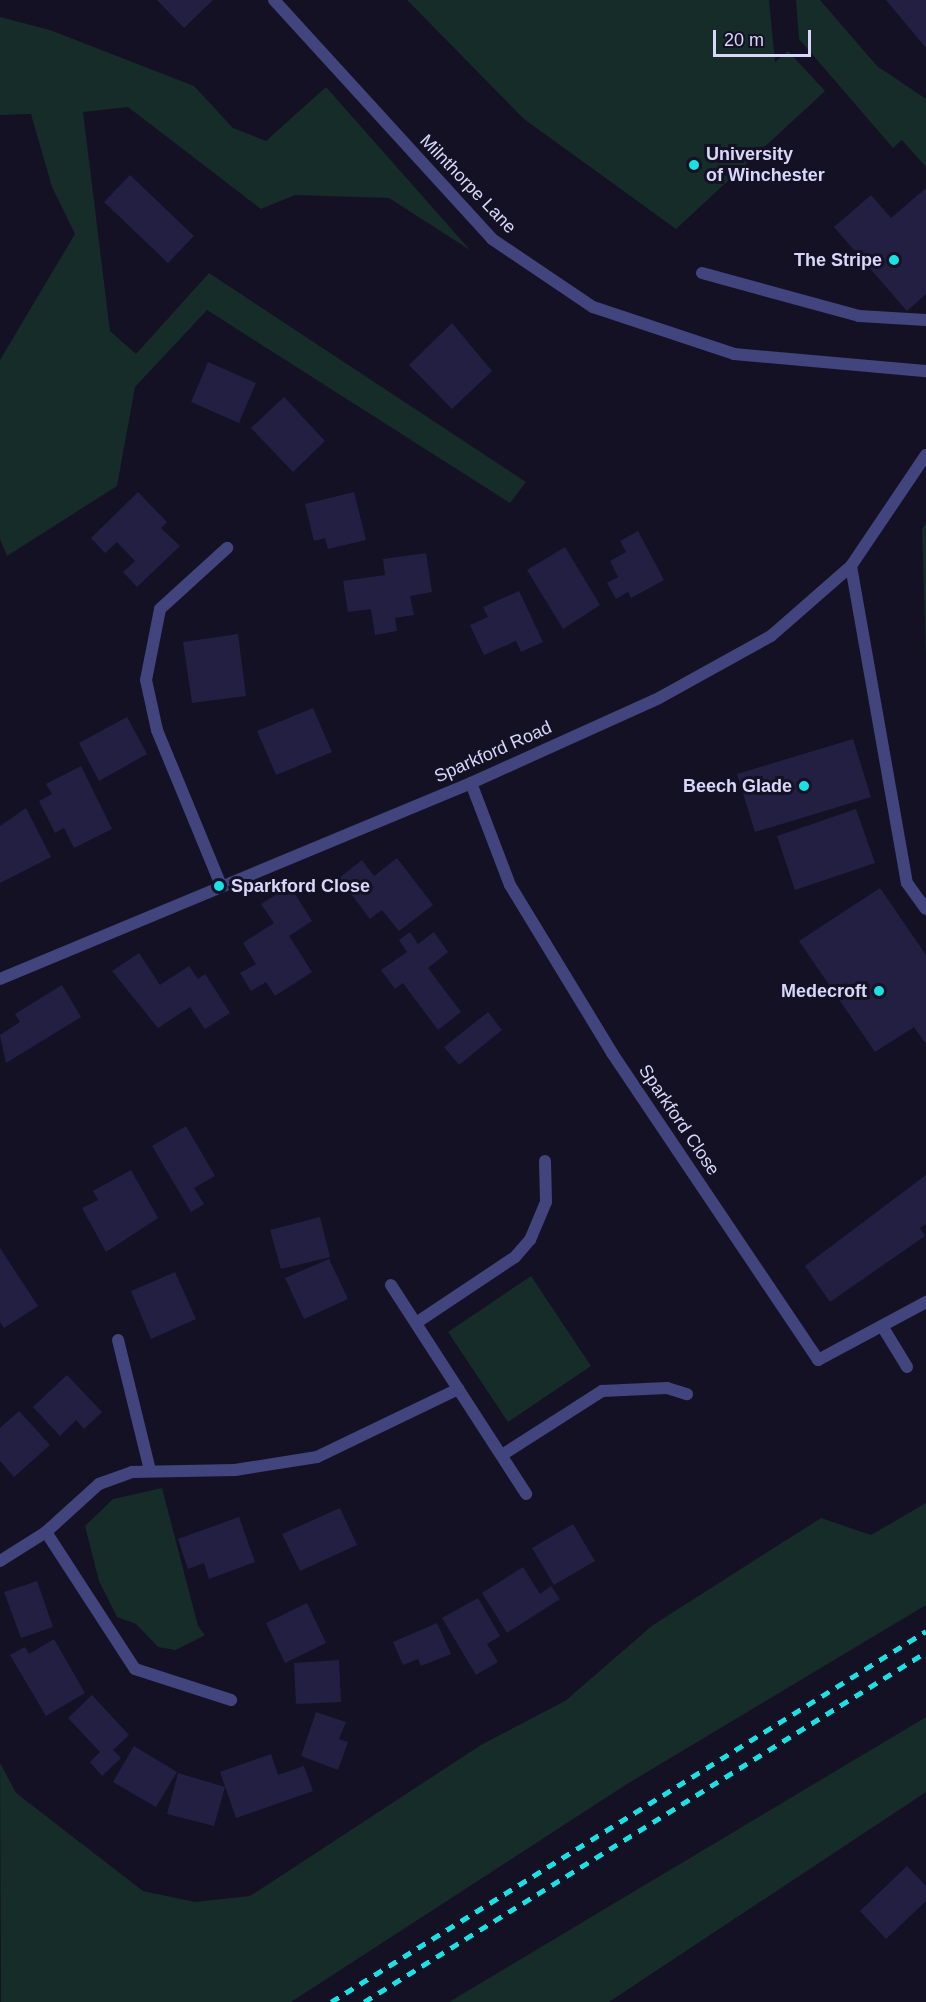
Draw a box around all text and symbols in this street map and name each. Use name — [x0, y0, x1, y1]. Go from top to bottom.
scale bar — [716, 18, 814, 56]
text: 20 m — [724, 30, 764, 50]
street label: Milnthorpe Lane — [415, 130, 521, 238]
place label: University of Winchester — [706, 144, 825, 186]
marker: University of Winchester — [687, 158, 701, 172]
place label: The Stripe — [794, 249, 882, 271]
marker: The Stripe — [887, 253, 901, 267]
street label: Sparkford Road — [431, 716, 555, 788]
place label: Beech Glade — [683, 775, 792, 797]
marker: Beech Glade — [797, 779, 811, 793]
place label: Sparkford Close — [231, 875, 370, 897]
marker: Sparkford Close — [212, 879, 226, 893]
place label: Medecroft — [781, 980, 867, 1002]
marker: Medecroft — [872, 984, 886, 998]
street label: Sparkford Close — [634, 1060, 724, 1180]

